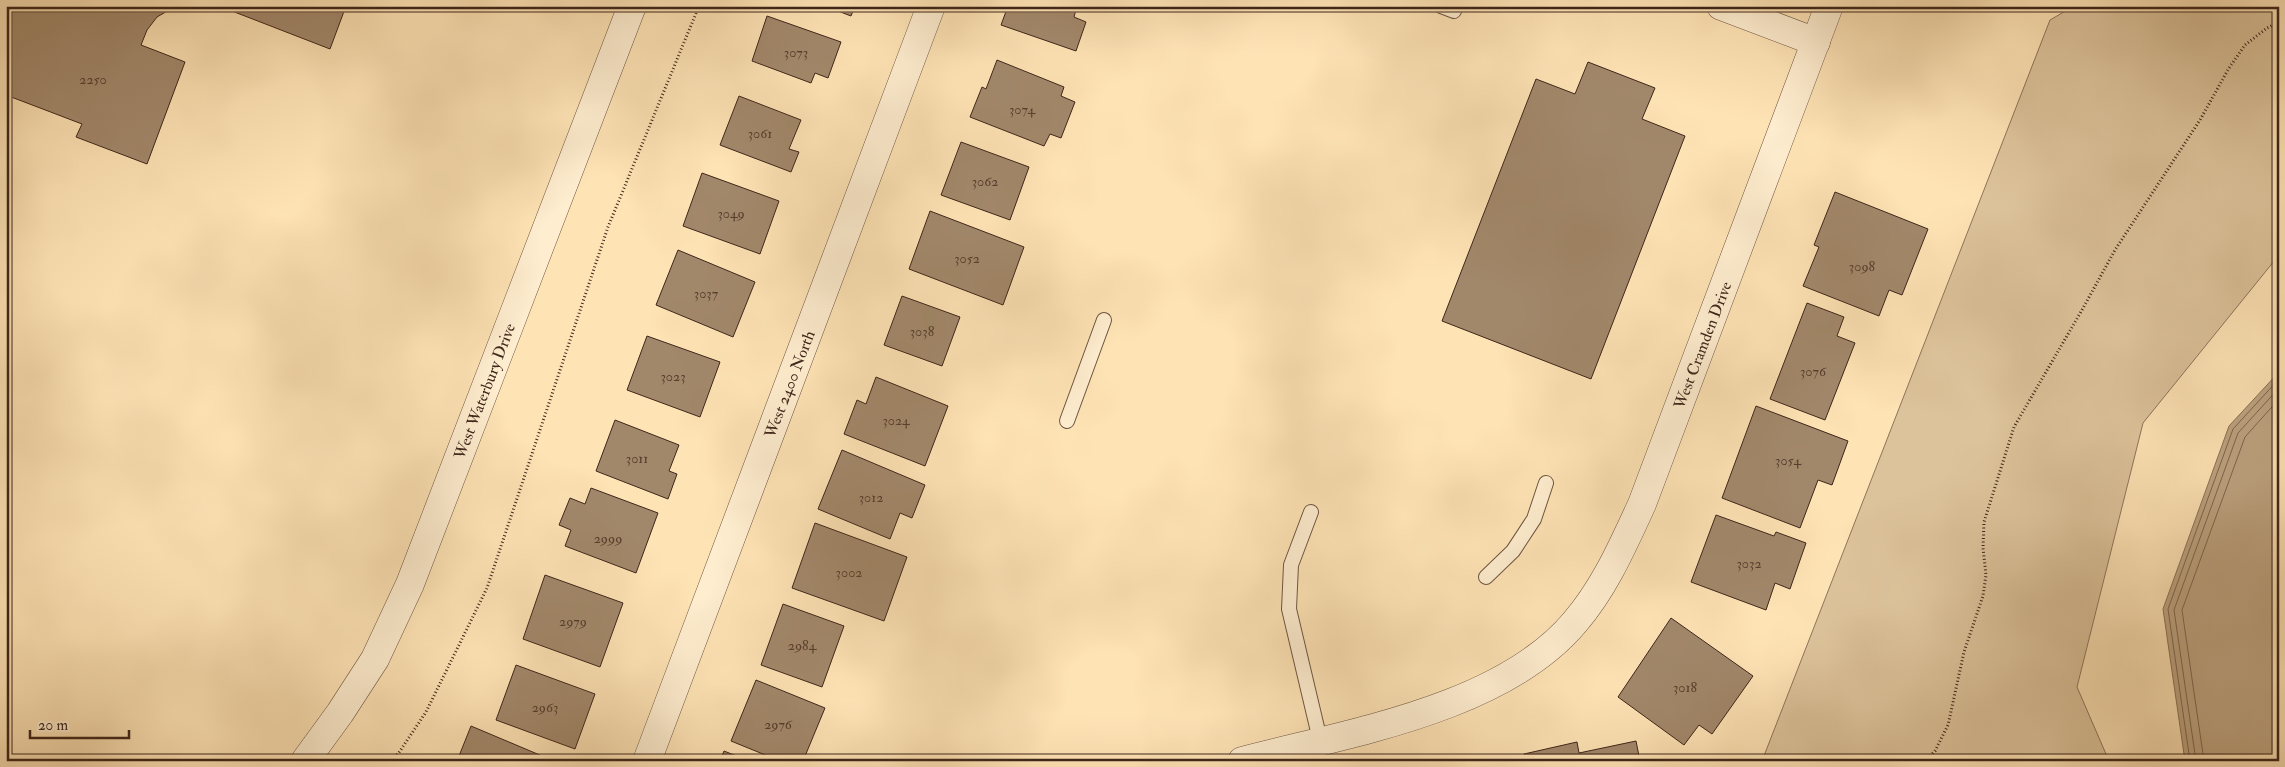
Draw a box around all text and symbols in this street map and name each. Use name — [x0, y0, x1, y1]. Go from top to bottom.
house number: 3073 — [784, 44, 808, 61]
house number: 2250 — [79, 71, 107, 88]
house number: 3074 — [1009, 101, 1037, 118]
house number: 3061 — [748, 125, 772, 142]
house number: 3062 — [972, 173, 998, 190]
house number: 3049 — [717, 205, 745, 222]
house number: 3052 — [954, 250, 980, 267]
house number: 3098 — [1849, 258, 1876, 275]
street label: West Cramden Drive — [1669, 279, 1737, 413]
house number: 3037 — [694, 285, 719, 302]
street label: West Waterbury Drive — [449, 320, 520, 463]
house number: 3038 — [910, 323, 935, 340]
street label: West 2400 North — [760, 327, 820, 442]
house number: 3076 — [1800, 363, 1827, 380]
house number: 3023 — [660, 368, 686, 385]
house number: 3024 — [882, 412, 911, 429]
house number: 3011 — [626, 450, 648, 467]
house number: 3054 — [1775, 452, 1802, 469]
house number: 3012 — [859, 489, 883, 506]
house number: 2999 — [594, 530, 622, 547]
house number: 3032 — [1736, 555, 1762, 572]
house number: 3002 — [836, 564, 862, 581]
house number: 2979 — [559, 613, 587, 630]
house number: 2984 — [788, 637, 818, 654]
house number: 3018 — [1673, 679, 1697, 696]
house number: 2963 — [532, 699, 558, 716]
scale bar — [30, 707, 129, 739]
text: 20 m — [38, 716, 68, 735]
house number: 2976 — [764, 716, 793, 733]

